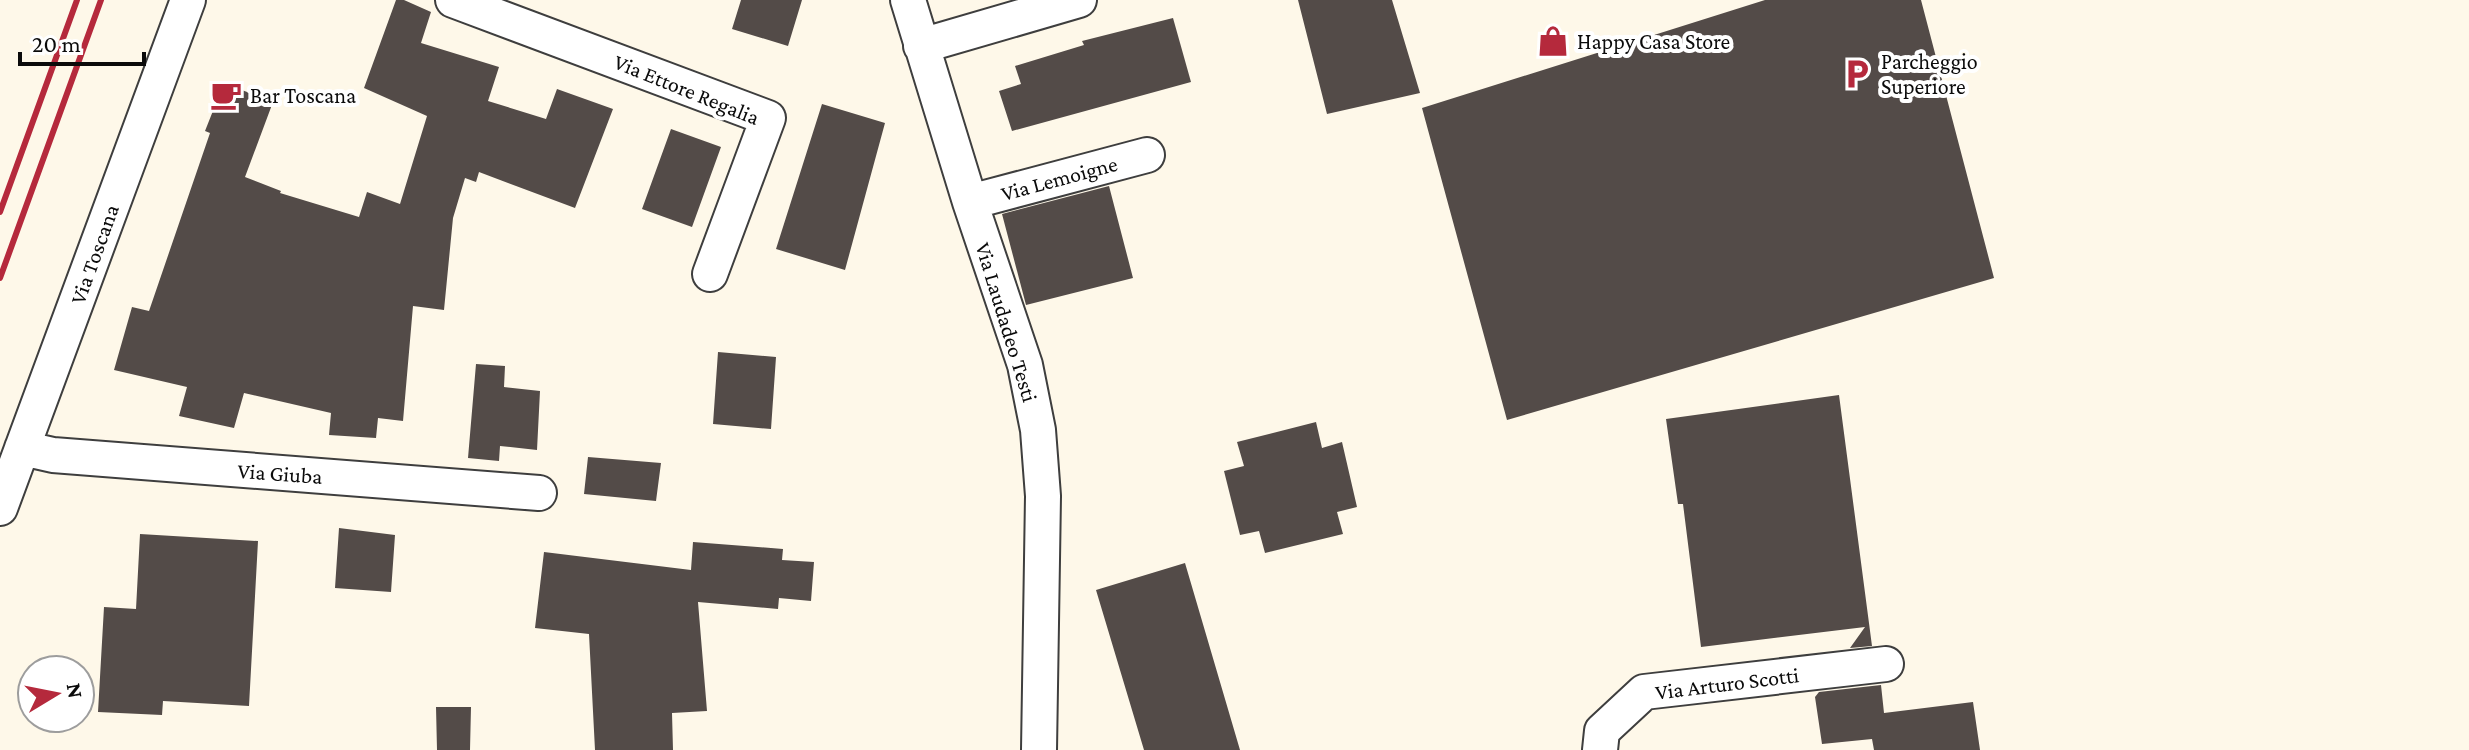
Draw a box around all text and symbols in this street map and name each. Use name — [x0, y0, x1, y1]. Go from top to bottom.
scale bar — [20, 16, 144, 66]
shop icon: Happy Casa Store — [1536, 24, 1570, 58]
place label: Happy Casa Store — [1577, 29, 1730, 54]
text: 20 m — [32, 30, 81, 57]
street label: Via Ettore Regalia — [610, 49, 763, 130]
place label: Parcheggio Superiore — [1881, 49, 1978, 99]
parking icon: Parcheggio Superiore — [1840, 57, 1874, 91]
cafe icon: Bar Toscana — [209, 78, 243, 112]
place label: Bar Toscana — [250, 83, 356, 108]
street label: Via Lemoigne — [998, 151, 1120, 206]
street label: Via Toscana — [65, 201, 124, 307]
street label: Via Laudadeo Testi — [970, 239, 1043, 405]
street label: Via Giuba — [237, 458, 323, 489]
north arrow — [16, 654, 96, 734]
street label: Via Arturo Scotti — [1654, 662, 1801, 705]
text: N — [62, 681, 89, 700]

